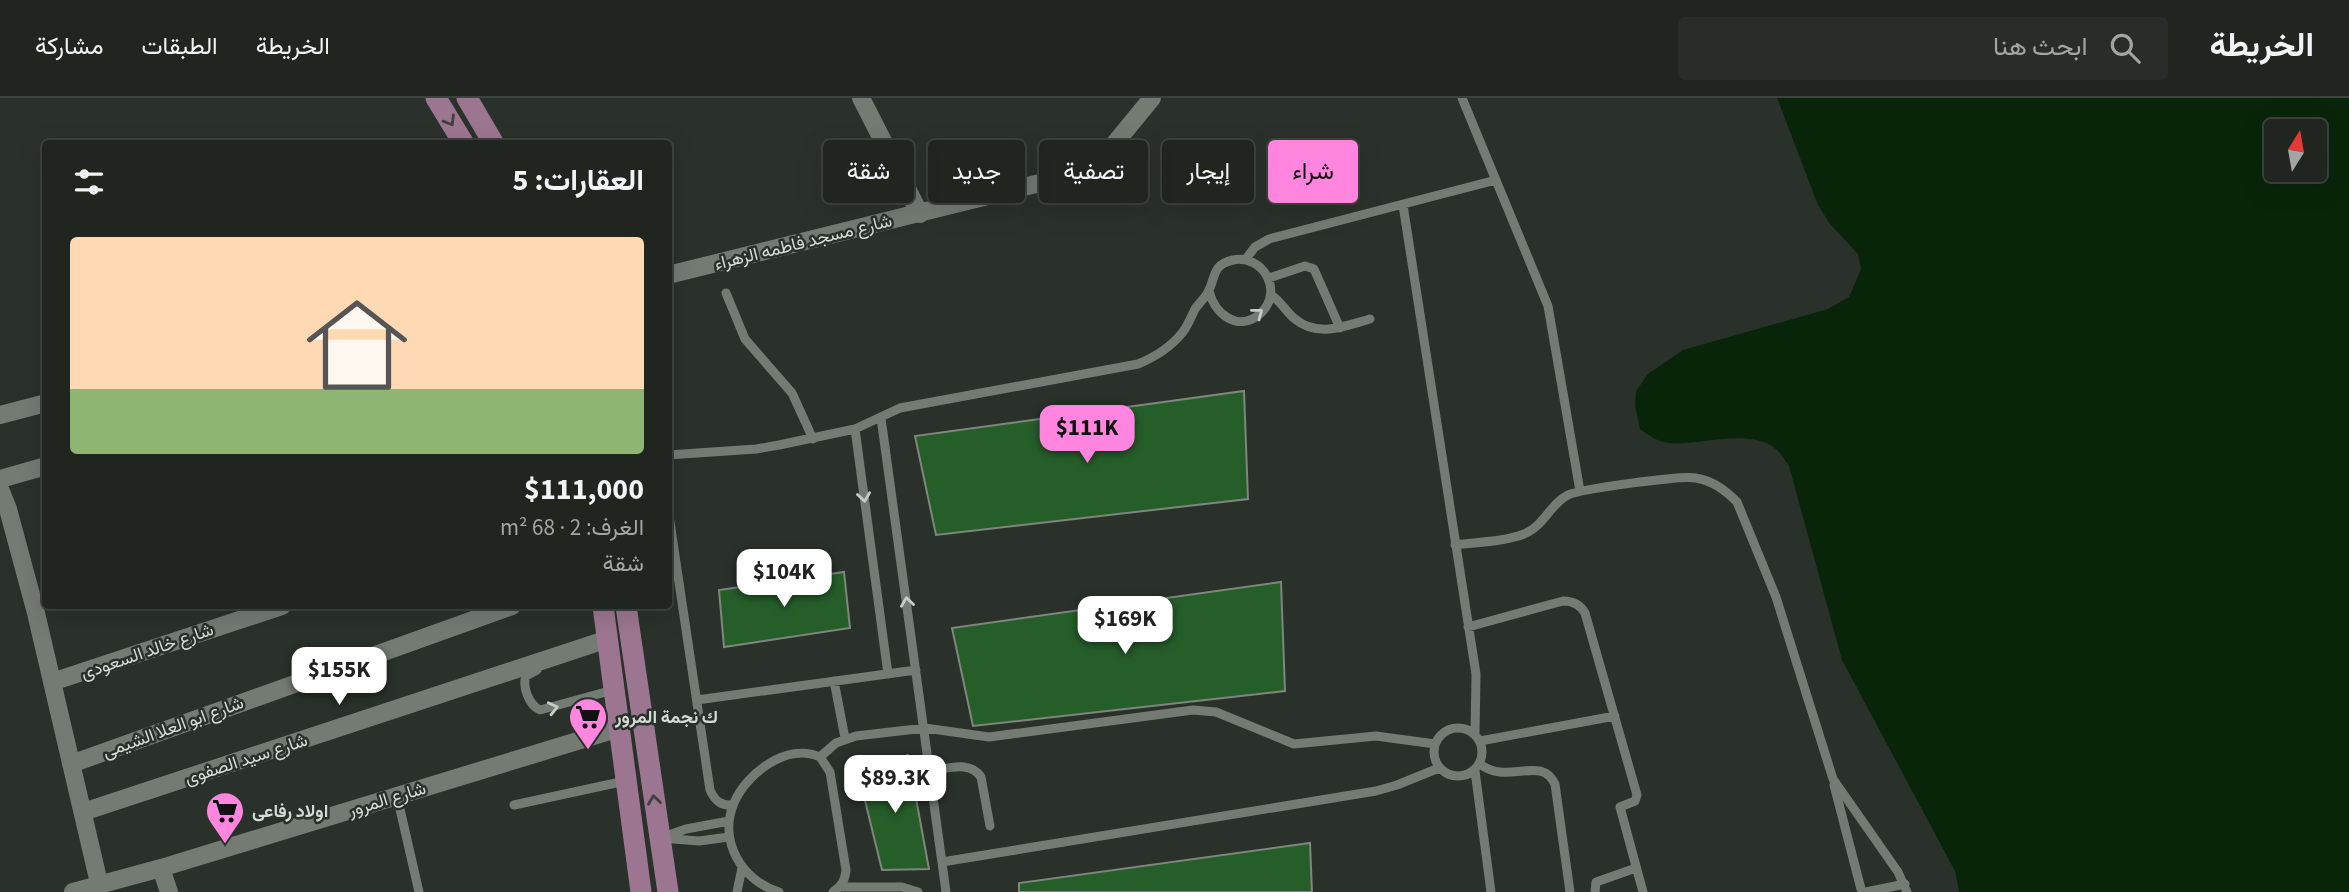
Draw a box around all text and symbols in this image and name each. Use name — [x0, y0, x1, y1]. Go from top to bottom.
search box — [1678, 17, 2168, 80]
text: الخريطة — [2210, 22, 2314, 69]
text: ابحث هنا — [1993, 28, 2088, 65]
text: مشاركة — [35, 29, 103, 64]
text: الطبقات — [141, 29, 218, 64]
text: الخريطة — [256, 29, 330, 64]
icon: search — [2106, 29, 2144, 67]
one-way arrow — [442, 113, 455, 126]
north arrow — [2264, 119, 2328, 182]
map controls — [2264, 119, 2327, 182]
chip: شقة — [823, 140, 914, 203]
chip: جديد — [928, 140, 1025, 203]
chip: تصفية — [1039, 140, 1148, 203]
chip: إيجار — [1162, 140, 1254, 203]
chip: شراء — [1268, 140, 1358, 203]
text: العقارات: 5 — [513, 159, 644, 202]
icon: filters — [70, 163, 108, 201]
street label: شارع مسجد فاطمه الزهراء — [712, 208, 895, 277]
icon: home — [294, 282, 420, 408]
one-way arrow — [1250, 308, 1263, 321]
pin: $111K — [1038, 406, 1136, 465]
text: $111K — [1056, 411, 1118, 444]
text: $111,000 — [524, 468, 644, 511]
one-way arrow — [857, 491, 872, 503]
text: الغرف: 2 · 68 m² — [500, 511, 644, 544]
text: شقة — [602, 547, 644, 580]
pin: $104K — [735, 550, 833, 609]
text: $104K — [753, 555, 815, 588]
one-way arrow — [900, 596, 915, 608]
pin: $169K — [1076, 596, 1174, 656]
text: $169K — [1094, 602, 1156, 635]
street label: شارع خالد السعودى — [77, 617, 217, 686]
pin: $155K — [290, 648, 388, 707]
text: $155K — [308, 653, 370, 686]
street label: شارع ابو العلا الشيمى — [99, 690, 247, 765]
supermarket icon: ك نجمة المرور — [567, 696, 609, 751]
one-way arrow — [547, 701, 559, 716]
place label: ك نجمة المرور — [614, 705, 718, 730]
street label: شارع سيد الصفوى — [181, 728, 311, 791]
pin: $89.3K — [838, 756, 952, 815]
text: $89.3K — [860, 761, 930, 794]
street label: شارع المرور — [344, 776, 429, 823]
supermarket icon: اولاد رفاعى — [204, 790, 246, 845]
one-way arrow — [647, 794, 662, 806]
place label: اولاد رفاعى — [252, 799, 328, 824]

